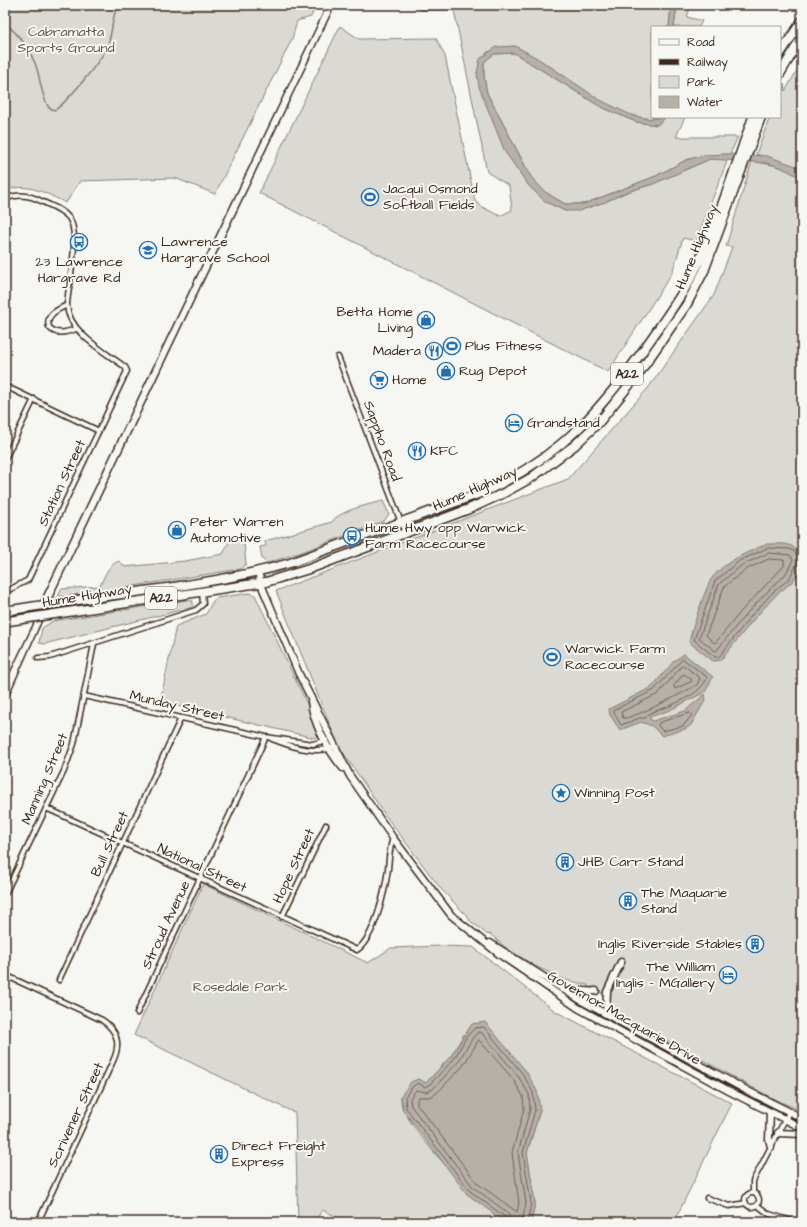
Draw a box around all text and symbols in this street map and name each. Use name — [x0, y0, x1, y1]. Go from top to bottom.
park label: Cabramatta Sports Ground — [17, 22, 115, 58]
legend — [651, 26, 781, 118]
text: Road — [687, 34, 715, 51]
text: Railway — [687, 54, 728, 72]
text: Park — [687, 74, 715, 91]
text: Water — [687, 94, 723, 111]
place label: Jacqui Osmond Softball Fields — [383, 179, 478, 215]
sports icon: Jacqui Osmond Softball Fields — [360, 187, 380, 207]
street label: Hume Highway — [671, 201, 723, 293]
bus stop icon: 23 Lawrence Hargrave Rd — [69, 232, 89, 252]
place label: Lawrence Hargrave School — [161, 232, 270, 268]
school or university icon: Lawrence Hargrave School — [138, 240, 158, 260]
place label: 23 Lawrence Hargrave Rd — [35, 252, 123, 288]
place label: Betta Home Living — [337, 302, 413, 338]
shop icon: Betta Home Living — [416, 310, 436, 330]
sports icon: Plus Fitness — [442, 336, 462, 356]
place label: Plus Fitness — [465, 336, 542, 356]
place label: Madera — [373, 341, 421, 361]
restaurant icon: Madera — [424, 341, 444, 361]
shop icon: Rug Depot — [436, 361, 456, 381]
place label: Rug Depot — [459, 361, 527, 381]
road number: A22 — [611, 363, 643, 385]
supermarket icon: Home — [369, 370, 389, 390]
place label: Home — [392, 370, 427, 390]
street label: Sappho Road — [358, 398, 406, 484]
hotel icon: Grandstand — [504, 413, 524, 433]
place label: Grandstand — [527, 413, 600, 433]
street label: Station Street — [33, 436, 91, 529]
restaurant icon: KFC — [407, 441, 427, 461]
place label: KFC — [430, 441, 458, 461]
street label: Hume Highway — [430, 461, 521, 517]
place label: Peter Warren Automotive — [190, 512, 283, 548]
place label: Hume Hwy opp Warwick Farm Racecourse — [365, 518, 526, 554]
shop icon: Peter Warren Automotive — [167, 520, 187, 540]
bus stop icon: Hume Hwy opp Warwick Farm Racecourse — [342, 526, 362, 546]
street label: Hume Highway — [41, 579, 134, 613]
road number: A22 — [145, 587, 177, 609]
place label: Warwick Farm Racecourse — [565, 639, 665, 675]
sports icon: Warwick Farm Racecourse — [542, 647, 562, 667]
street label: Munday Street — [128, 685, 227, 727]
street label: Manning Street — [17, 730, 73, 828]
place icon: Winning Post — [551, 783, 571, 803]
place label: Winning Post — [574, 783, 655, 803]
street label: Bull Street — [86, 808, 134, 880]
street label: Hope Street — [268, 825, 320, 907]
street label: National Street — [154, 839, 250, 898]
building icon: JHB Carr Stand — [555, 852, 575, 872]
place label: JHB Carr Stand — [578, 852, 684, 872]
street label: Stroud Avenue — [137, 877, 195, 973]
place label: The Maquarie Stand — [641, 883, 728, 919]
building icon: The Maquarie Stand — [618, 891, 638, 911]
place label: Inglis Riverside Stables — [598, 934, 742, 954]
building icon: Inglis Riverside Stables — [745, 934, 765, 954]
place label: The William Inglis - MGallery — [616, 957, 715, 993]
hotel icon: The William Inglis - MGallery — [718, 965, 738, 985]
street label: Governor Macquarie Drive — [544, 966, 705, 1070]
park label: Rosedale Park — [193, 977, 288, 997]
street label: Scrivener Street — [43, 1059, 109, 1171]
place label: Direct Freight Express — [232, 1136, 326, 1172]
building icon: Direct Freight Express — [209, 1144, 229, 1164]

